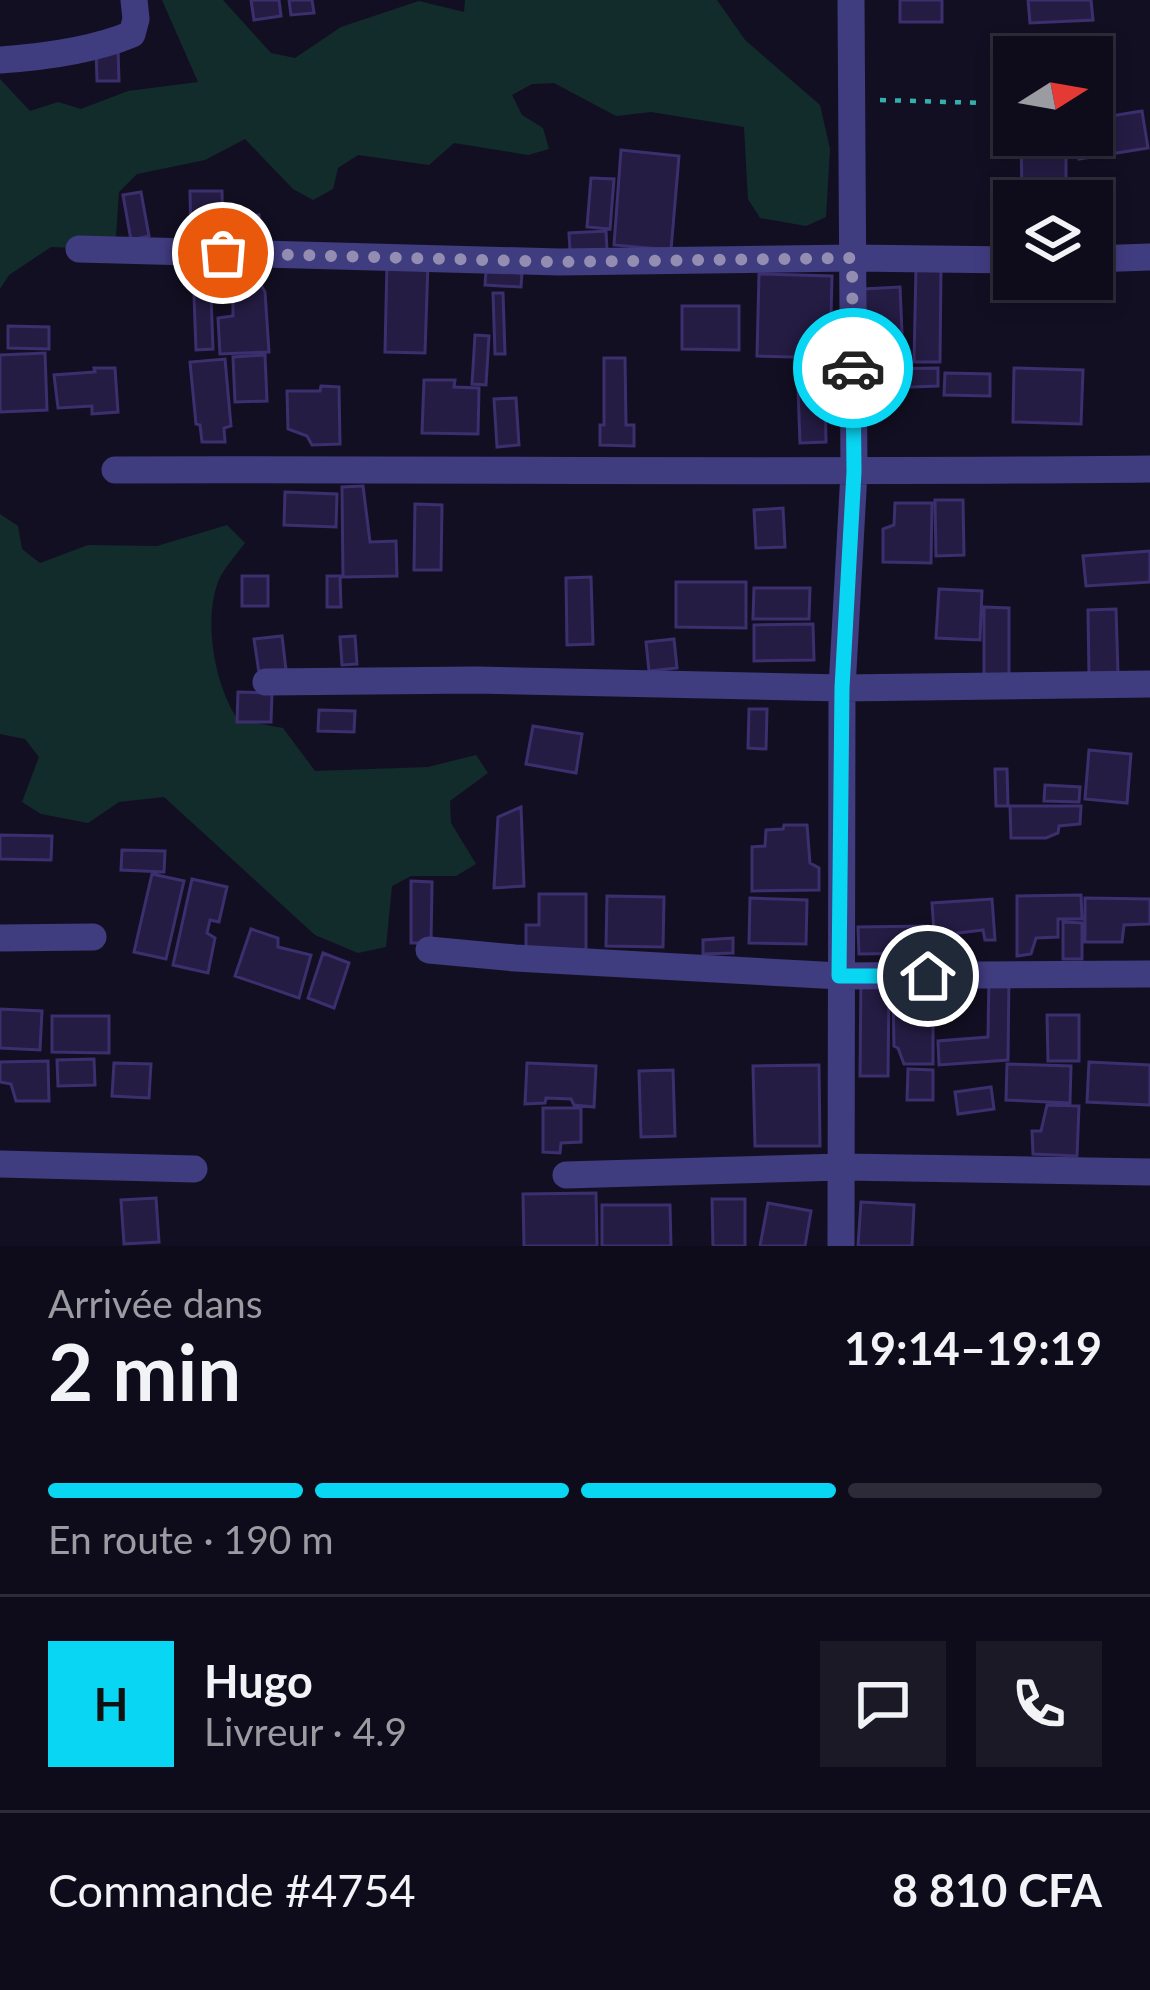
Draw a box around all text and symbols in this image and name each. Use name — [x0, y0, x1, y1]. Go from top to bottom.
north arrow — [993, 36, 1113, 156]
map controls — [993, 36, 1113, 300]
button: layers — [993, 180, 1113, 300]
pin — [172, 202, 274, 304]
icon: bag — [190, 220, 256, 286]
courier — [793, 308, 913, 428]
icon: car — [820, 335, 886, 401]
pin — [877, 925, 979, 1027]
icon: home — [895, 943, 961, 1009]
text: Arrivée dans — [48, 1280, 263, 1326]
text: 19:14–19:19 — [844, 1321, 1102, 1375]
text: 2 min — [48, 1324, 241, 1418]
text: En route · 190 m — [48, 1516, 333, 1562]
button: chat — [820, 1641, 946, 1767]
button: phone — [976, 1641, 1102, 1767]
text: Hugo — [204, 1654, 313, 1708]
text: H — [94, 1677, 128, 1731]
text: Livreur · 4.9 — [204, 1708, 407, 1754]
text: Commande #4754 — [48, 1863, 416, 1917]
text: 8 810 CFA — [892, 1863, 1102, 1917]

